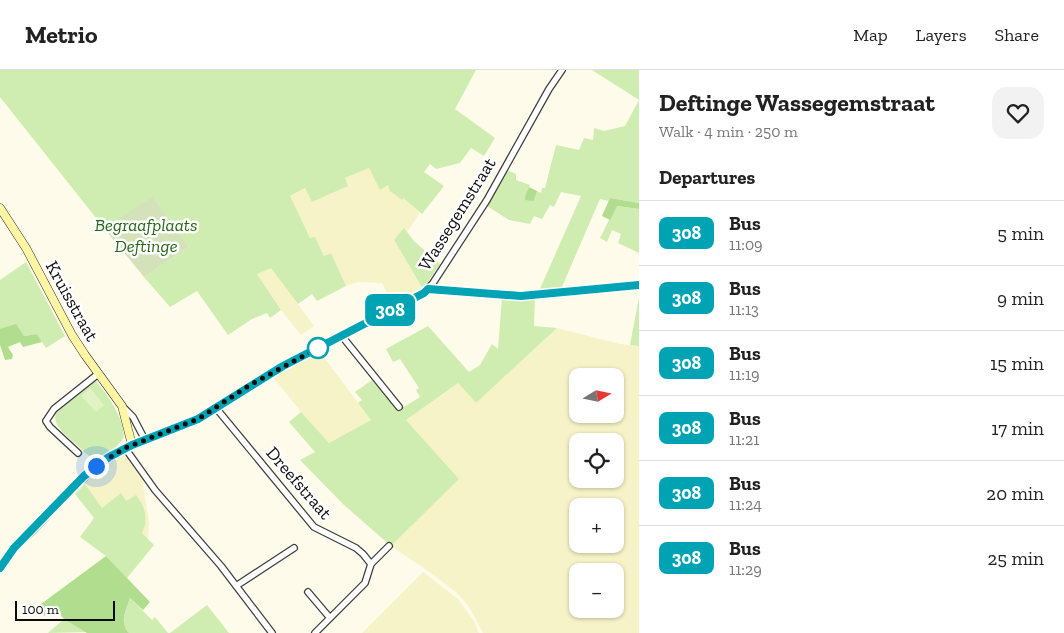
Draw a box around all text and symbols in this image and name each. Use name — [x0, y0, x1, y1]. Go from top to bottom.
text: Metrio — [25, 20, 98, 49]
text: Map — [853, 24, 888, 46]
text: Layers — [916, 24, 967, 46]
text: Share — [995, 24, 1039, 46]
button: heart — [992, 87, 1044, 139]
text: Deftinge Wassegemstraat — [659, 88, 935, 117]
text: Walk · 4 min · 250 m — [659, 122, 798, 141]
street label: Wassegemstraat — [413, 153, 501, 275]
text: Departures — [659, 166, 755, 189]
text: Bus — [729, 212, 761, 235]
park label: Begraafplaats Deftinge — [94, 214, 198, 257]
text: 308 — [672, 222, 701, 244]
text: 5 min — [997, 222, 1044, 245]
text: 11:09 — [729, 235, 763, 254]
street label: Kruisstraat — [41, 257, 103, 345]
text: Bus — [729, 277, 761, 300]
text: 308 — [672, 287, 701, 309]
text: 9 min — [997, 287, 1044, 310]
line badge: 308 — [361, 294, 419, 326]
text: 308 — [375, 299, 405, 321]
text: 11:13 — [729, 300, 759, 319]
unlabelled marker — [307, 337, 329, 359]
text: Bus — [729, 342, 761, 365]
text: 308 — [672, 352, 701, 374]
text: 15 min — [990, 352, 1044, 375]
text: 11:19 — [729, 365, 760, 384]
north arrow — [569, 368, 624, 422]
map controls — [569, 368, 624, 618]
text: Bus — [729, 407, 761, 430]
text: 308 — [672, 417, 701, 439]
text: 17 min — [991, 417, 1044, 440]
text: 11:21 — [729, 430, 759, 449]
button: locate — [569, 433, 624, 488]
street label: Dreefstraat — [261, 442, 337, 524]
your location — [84, 454, 109, 479]
text: Bus — [729, 472, 761, 495]
text: 308 — [672, 482, 701, 504]
text: 20 min — [986, 482, 1044, 505]
text: 11:24 — [729, 495, 762, 514]
button: + — [569, 498, 624, 553]
text: Bus — [729, 537, 761, 560]
text: 308 — [672, 547, 701, 569]
text: 25 min — [988, 547, 1044, 570]
text: 11:29 — [729, 560, 762, 579]
button: − — [569, 563, 624, 618]
scale bar — [15, 598, 115, 621]
text: 100 m — [22, 601, 59, 618]

